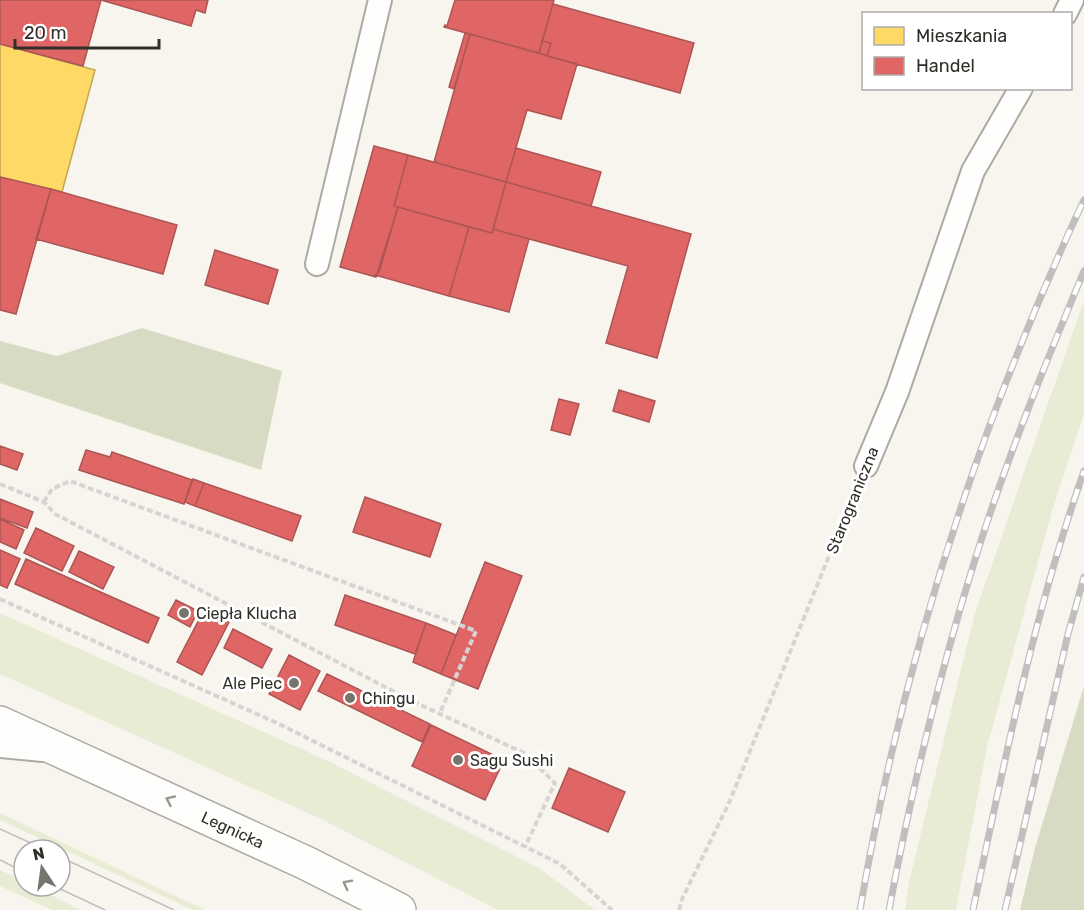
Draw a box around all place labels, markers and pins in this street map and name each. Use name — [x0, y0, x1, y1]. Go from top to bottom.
place label: Ciepła Klucha — [196, 604, 297, 623]
marker: Ciepła Klucha — [177, 606, 191, 620]
place label: Ale Piec — [223, 674, 282, 693]
marker: Ale Piec — [287, 676, 301, 690]
place label: Chingu — [362, 689, 415, 708]
marker: Chingu — [343, 691, 357, 705]
place label: Sagu Sushi — [470, 751, 553, 770]
marker: Sagu Sushi — [451, 753, 465, 767]

